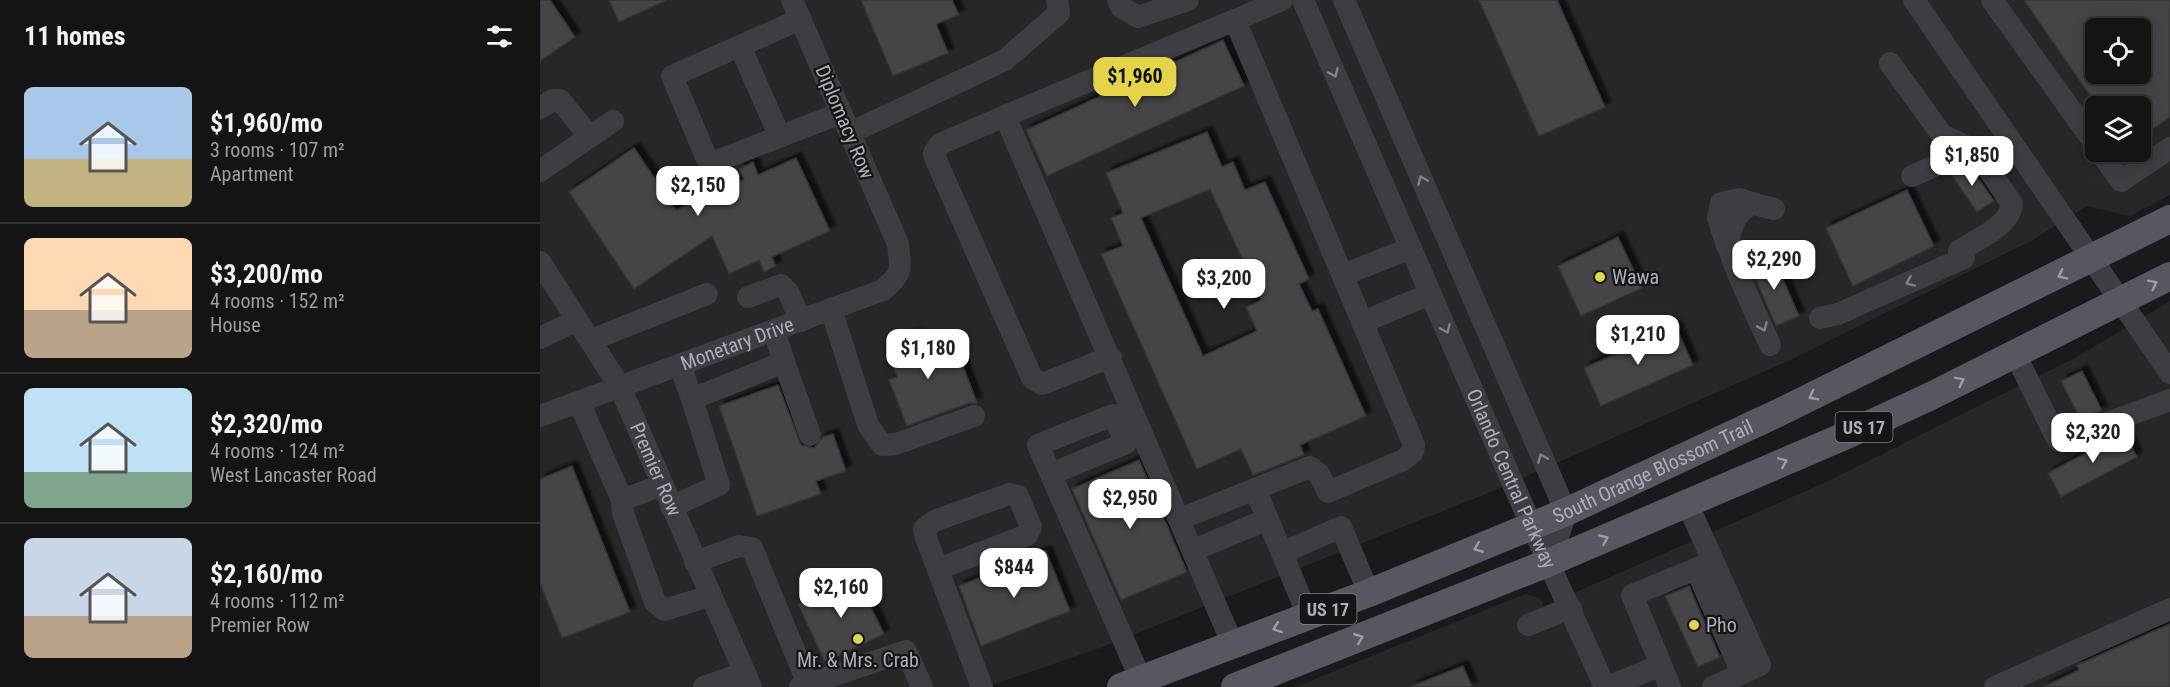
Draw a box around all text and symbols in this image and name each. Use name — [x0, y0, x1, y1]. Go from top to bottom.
map controls — [2085, 18, 2151, 162]
button: locate — [2085, 18, 2151, 84]
icon: filters — [483, 20, 516, 53]
text: 11 homes — [24, 21, 126, 51]
pin: $1,960 — [1086, 57, 1184, 108]
street label: Diplomacy Row — [810, 62, 880, 182]
text: $1,960 — [1107, 64, 1163, 88]
one-way arrow — [1327, 67, 1339, 78]
button: layers — [2085, 96, 2151, 162]
text: $1,960/mo — [210, 108, 323, 138]
icon: home — [72, 111, 144, 183]
pin: $1,850 — [1923, 136, 2021, 187]
text: 3 rooms · 107 m² — [210, 138, 345, 162]
text: $1,850 — [1944, 143, 2000, 167]
text: Apartment — [210, 162, 294, 186]
pin: $2,150 — [649, 166, 747, 217]
text: $2,150 — [670, 173, 726, 197]
one-way arrow — [1417, 175, 1429, 186]
pin: $2,290 — [1725, 240, 1823, 291]
text: $2,290 — [1746, 247, 1802, 271]
text: $3,200/mo — [210, 259, 323, 289]
pin: $3,200 — [1175, 259, 1273, 310]
icon: home — [72, 262, 144, 334]
place label: Wawa — [1612, 265, 1659, 289]
text: $3,200 — [1196, 266, 1252, 290]
one-way arrow — [2057, 268, 2068, 279]
marker: Wawa — [1593, 270, 1607, 284]
one-way arrow — [1906, 274, 1917, 286]
one-way arrow — [2147, 280, 2158, 291]
text: 4 rooms · 152 m² — [210, 289, 345, 313]
street label: Monetary Drive — [677, 312, 797, 375]
text: House — [210, 313, 261, 337]
pin: $1,210 — [1589, 315, 1687, 366]
one-way arrow — [1755, 321, 1767, 332]
one-way arrow — [1438, 322, 1450, 333]
text: $1,210 — [1610, 322, 1666, 346]
pin: $1,180 — [879, 329, 977, 380]
text: $1,180 — [900, 336, 956, 360]
one-way arrow — [1954, 377, 1965, 388]
street label: Orlando Central Parkway — [1461, 385, 1562, 572]
one-way arrow — [1808, 389, 1819, 401]
text: $2,320/mo — [210, 409, 323, 439]
icon: home — [72, 412, 144, 484]
road number: US 17 — [1836, 412, 1892, 442]
pin: $2,320 — [2044, 413, 2142, 464]
street label: South Orange Blossom Trail — [1549, 414, 1757, 528]
street label: Premier Row — [625, 419, 687, 520]
text: $2,320 — [2065, 420, 2121, 444]
text: 4 rooms · 124 m² — [210, 439, 345, 463]
one-way arrow — [1538, 454, 1550, 465]
one-way arrow — [1777, 457, 1788, 469]
text: West Lancaster Road — [210, 463, 377, 487]
pin: $2,950 — [1081, 479, 1179, 530]
text: $2,950 — [1102, 486, 1158, 510]
one-way arrow — [1597, 534, 1608, 546]
one-way arrow — [1473, 541, 1484, 553]
pin: $844 — [978, 548, 1050, 599]
text: $844 — [994, 555, 1034, 579]
text: $2,160/mo — [210, 559, 323, 589]
icon: home — [72, 562, 144, 634]
pin: $2,160 — [792, 568, 890, 619]
text: $2,160 — [813, 575, 869, 599]
text: 4 rooms · 112 m² — [210, 589, 345, 613]
road number: US 17 — [1300, 594, 1356, 624]
text: Premier Row — [210, 613, 310, 637]
place label: Pho — [1706, 613, 1737, 637]
marker: Pho — [1687, 618, 1701, 632]
one-way arrow — [1272, 621, 1283, 633]
marker: Mr. & Mrs. Crab — [851, 632, 865, 646]
one-way arrow — [1353, 633, 1364, 645]
place label: Mr. & Mrs. Crab — [797, 648, 919, 672]

